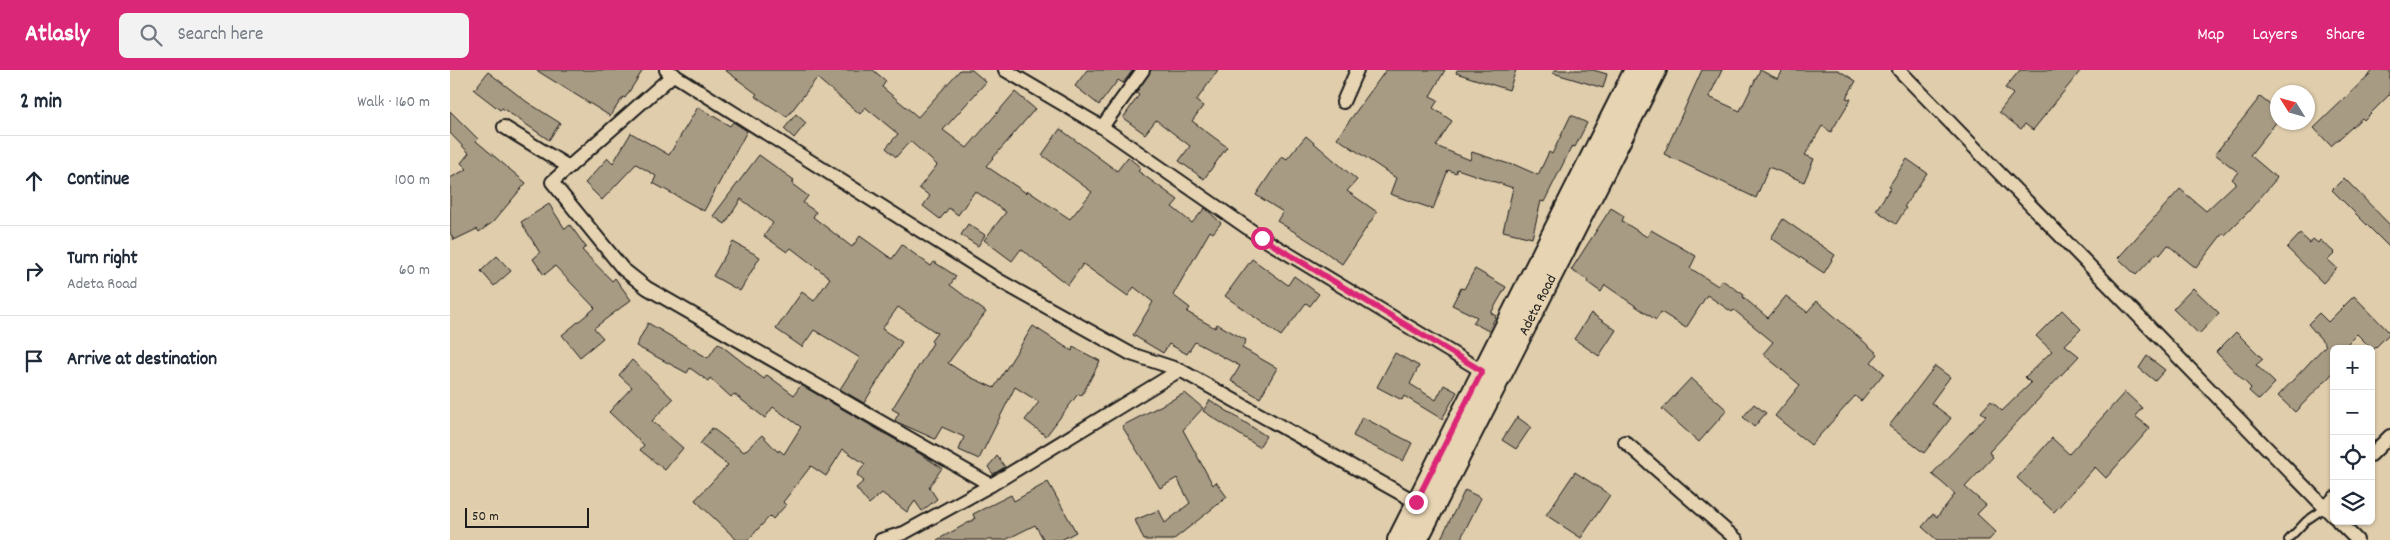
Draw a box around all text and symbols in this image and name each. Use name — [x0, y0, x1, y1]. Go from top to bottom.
search box — [119, 13, 469, 58]
text: Atlasly — [25, 18, 89, 52]
icon: search — [137, 21, 165, 49]
text: Search here — [177, 22, 263, 49]
text: Map — [2197, 23, 2224, 48]
text: Layers — [2252, 23, 2298, 48]
text: Share — [2326, 23, 2365, 48]
north arrow — [2270, 85, 2315, 130]
text: 2 min — [20, 88, 62, 118]
text: Walk · 160 m — [357, 91, 430, 114]
icon: ahead — [20, 167, 48, 195]
text: Continue — [67, 167, 129, 194]
text: 100 m — [394, 169, 430, 192]
route start — [1251, 227, 1274, 250]
text: Turn right — [67, 246, 138, 273]
icon: right — [20, 257, 48, 285]
text: 60 m — [399, 259, 430, 282]
street label: Adeta Road — [1514, 271, 1563, 340]
text: Adeta Road — [67, 273, 137, 296]
map controls — [2330, 345, 2375, 525]
button: + — [2330, 345, 2375, 390]
icon: arrive — [20, 347, 48, 375]
text: Arrive at destination — [67, 347, 217, 374]
button: − — [2330, 390, 2375, 435]
button: locate — [2330, 435, 2375, 480]
button: layers — [2330, 480, 2375, 525]
route end — [1405, 491, 1428, 514]
scale bar — [465, 505, 589, 528]
text: 50 m — [472, 507, 499, 527]

